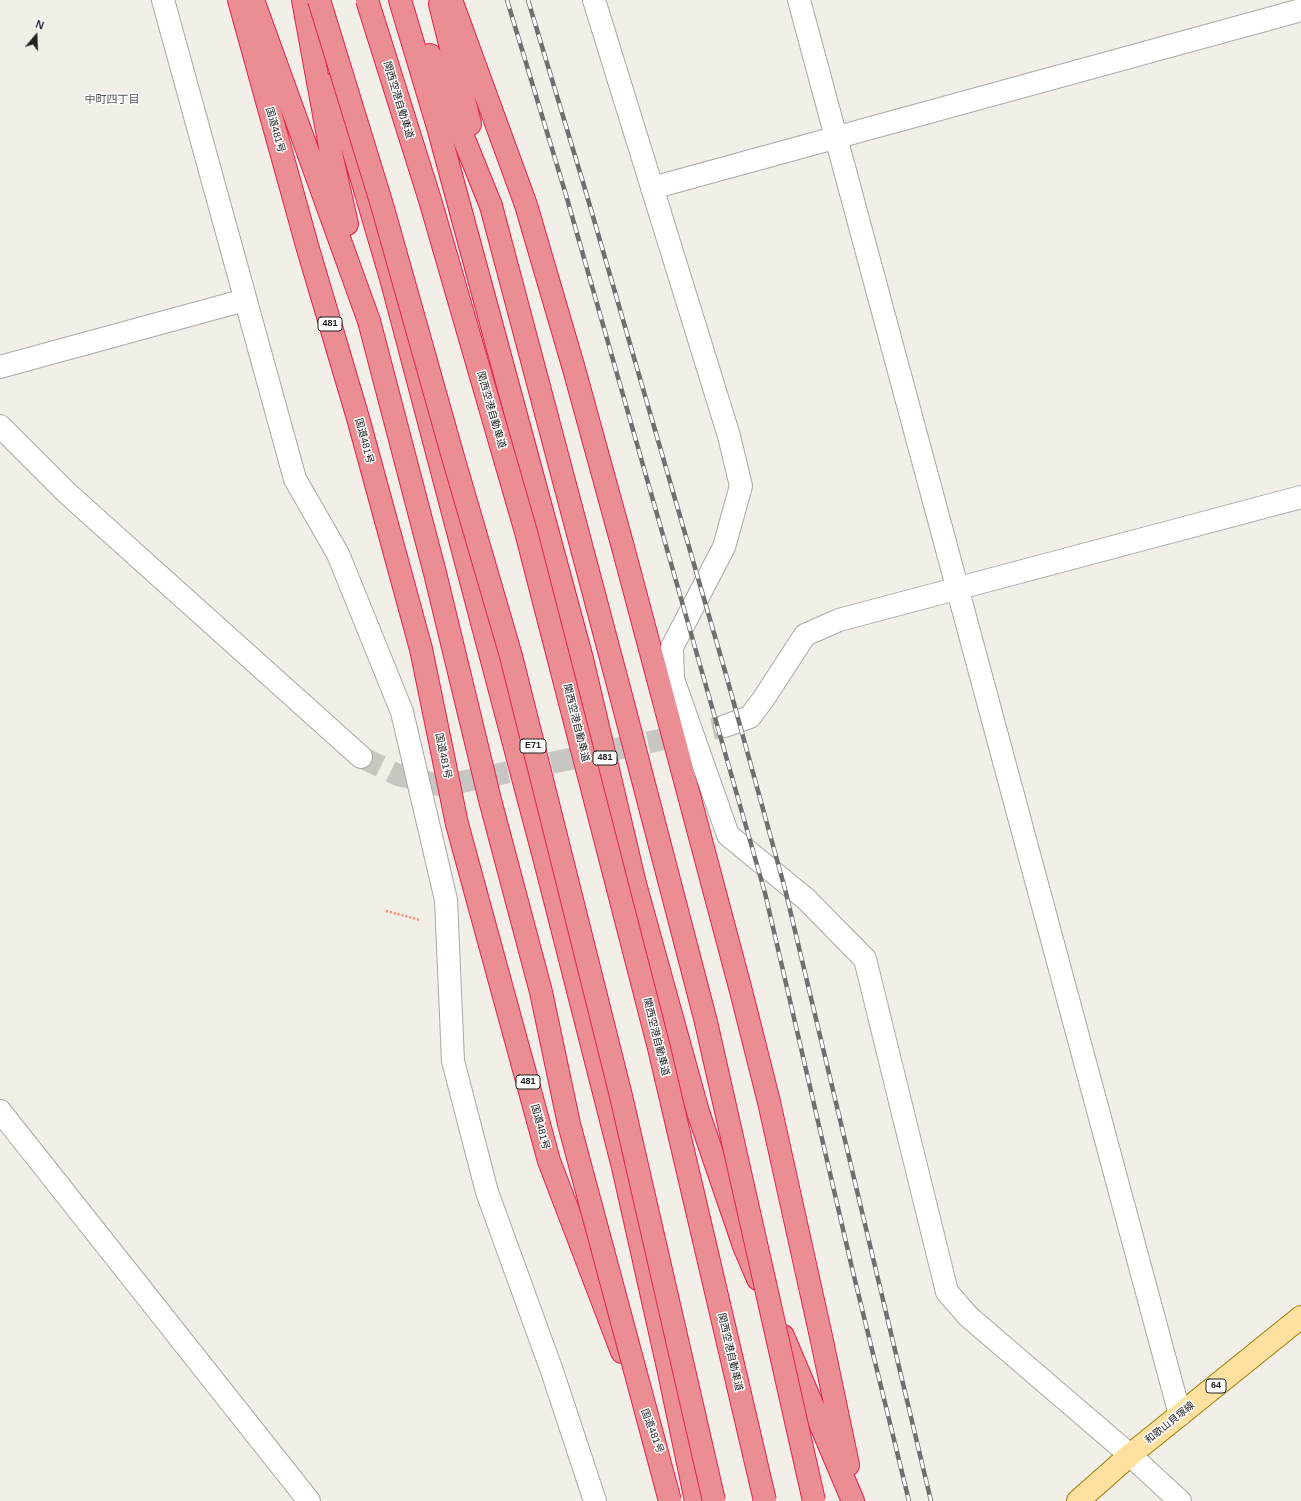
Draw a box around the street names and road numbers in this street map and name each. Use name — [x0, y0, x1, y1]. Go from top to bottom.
street label: 関西空港自動車道 — [381, 60, 415, 140]
street label: 国道481号 — [263, 106, 287, 154]
road number: 481 — [318, 317, 342, 331]
street label: 関西空港自動車道 — [474, 370, 508, 450]
street label: 国道481号 — [352, 417, 376, 465]
street label: 関西空港自動車道 — [561, 683, 591, 763]
street label: 国道481号 — [432, 732, 454, 780]
road number: E71 — [520, 739, 546, 753]
road number: 481 — [593, 751, 617, 765]
street label: 関西空港自動車道 — [641, 997, 671, 1077]
road number: 481 — [516, 1075, 540, 1089]
street label: 国道481号 — [528, 1103, 552, 1151]
street label: 関西空港自動車道 — [715, 1312, 745, 1392]
road number: 64 — [1206, 1379, 1226, 1393]
street label: 和歌山貝塚線 — [1143, 1399, 1197, 1447]
street label: 国道481号 — [638, 1407, 666, 1455]

